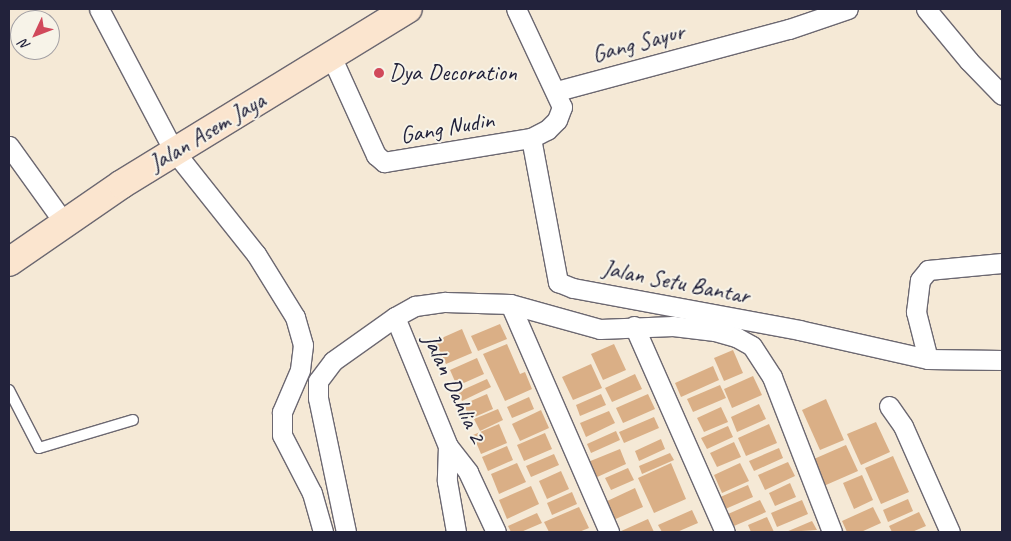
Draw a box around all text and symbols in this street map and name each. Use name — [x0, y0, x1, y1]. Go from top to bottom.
north arrow — [10, 10, 60, 60]
street label: Gang Sayur — [589, 17, 687, 69]
text: N — [15, 36, 34, 54]
place label: Dya Decoration — [389, 59, 516, 87]
marker: Dya Decoration — [373, 67, 385, 79]
street label: Jalan Asem Jaya — [143, 86, 271, 178]
street label: Gang Nudin — [398, 106, 496, 150]
street label: Jalan Setu Bantar — [600, 254, 752, 310]
street label: Jalan Dahlia 2 — [416, 328, 492, 448]

